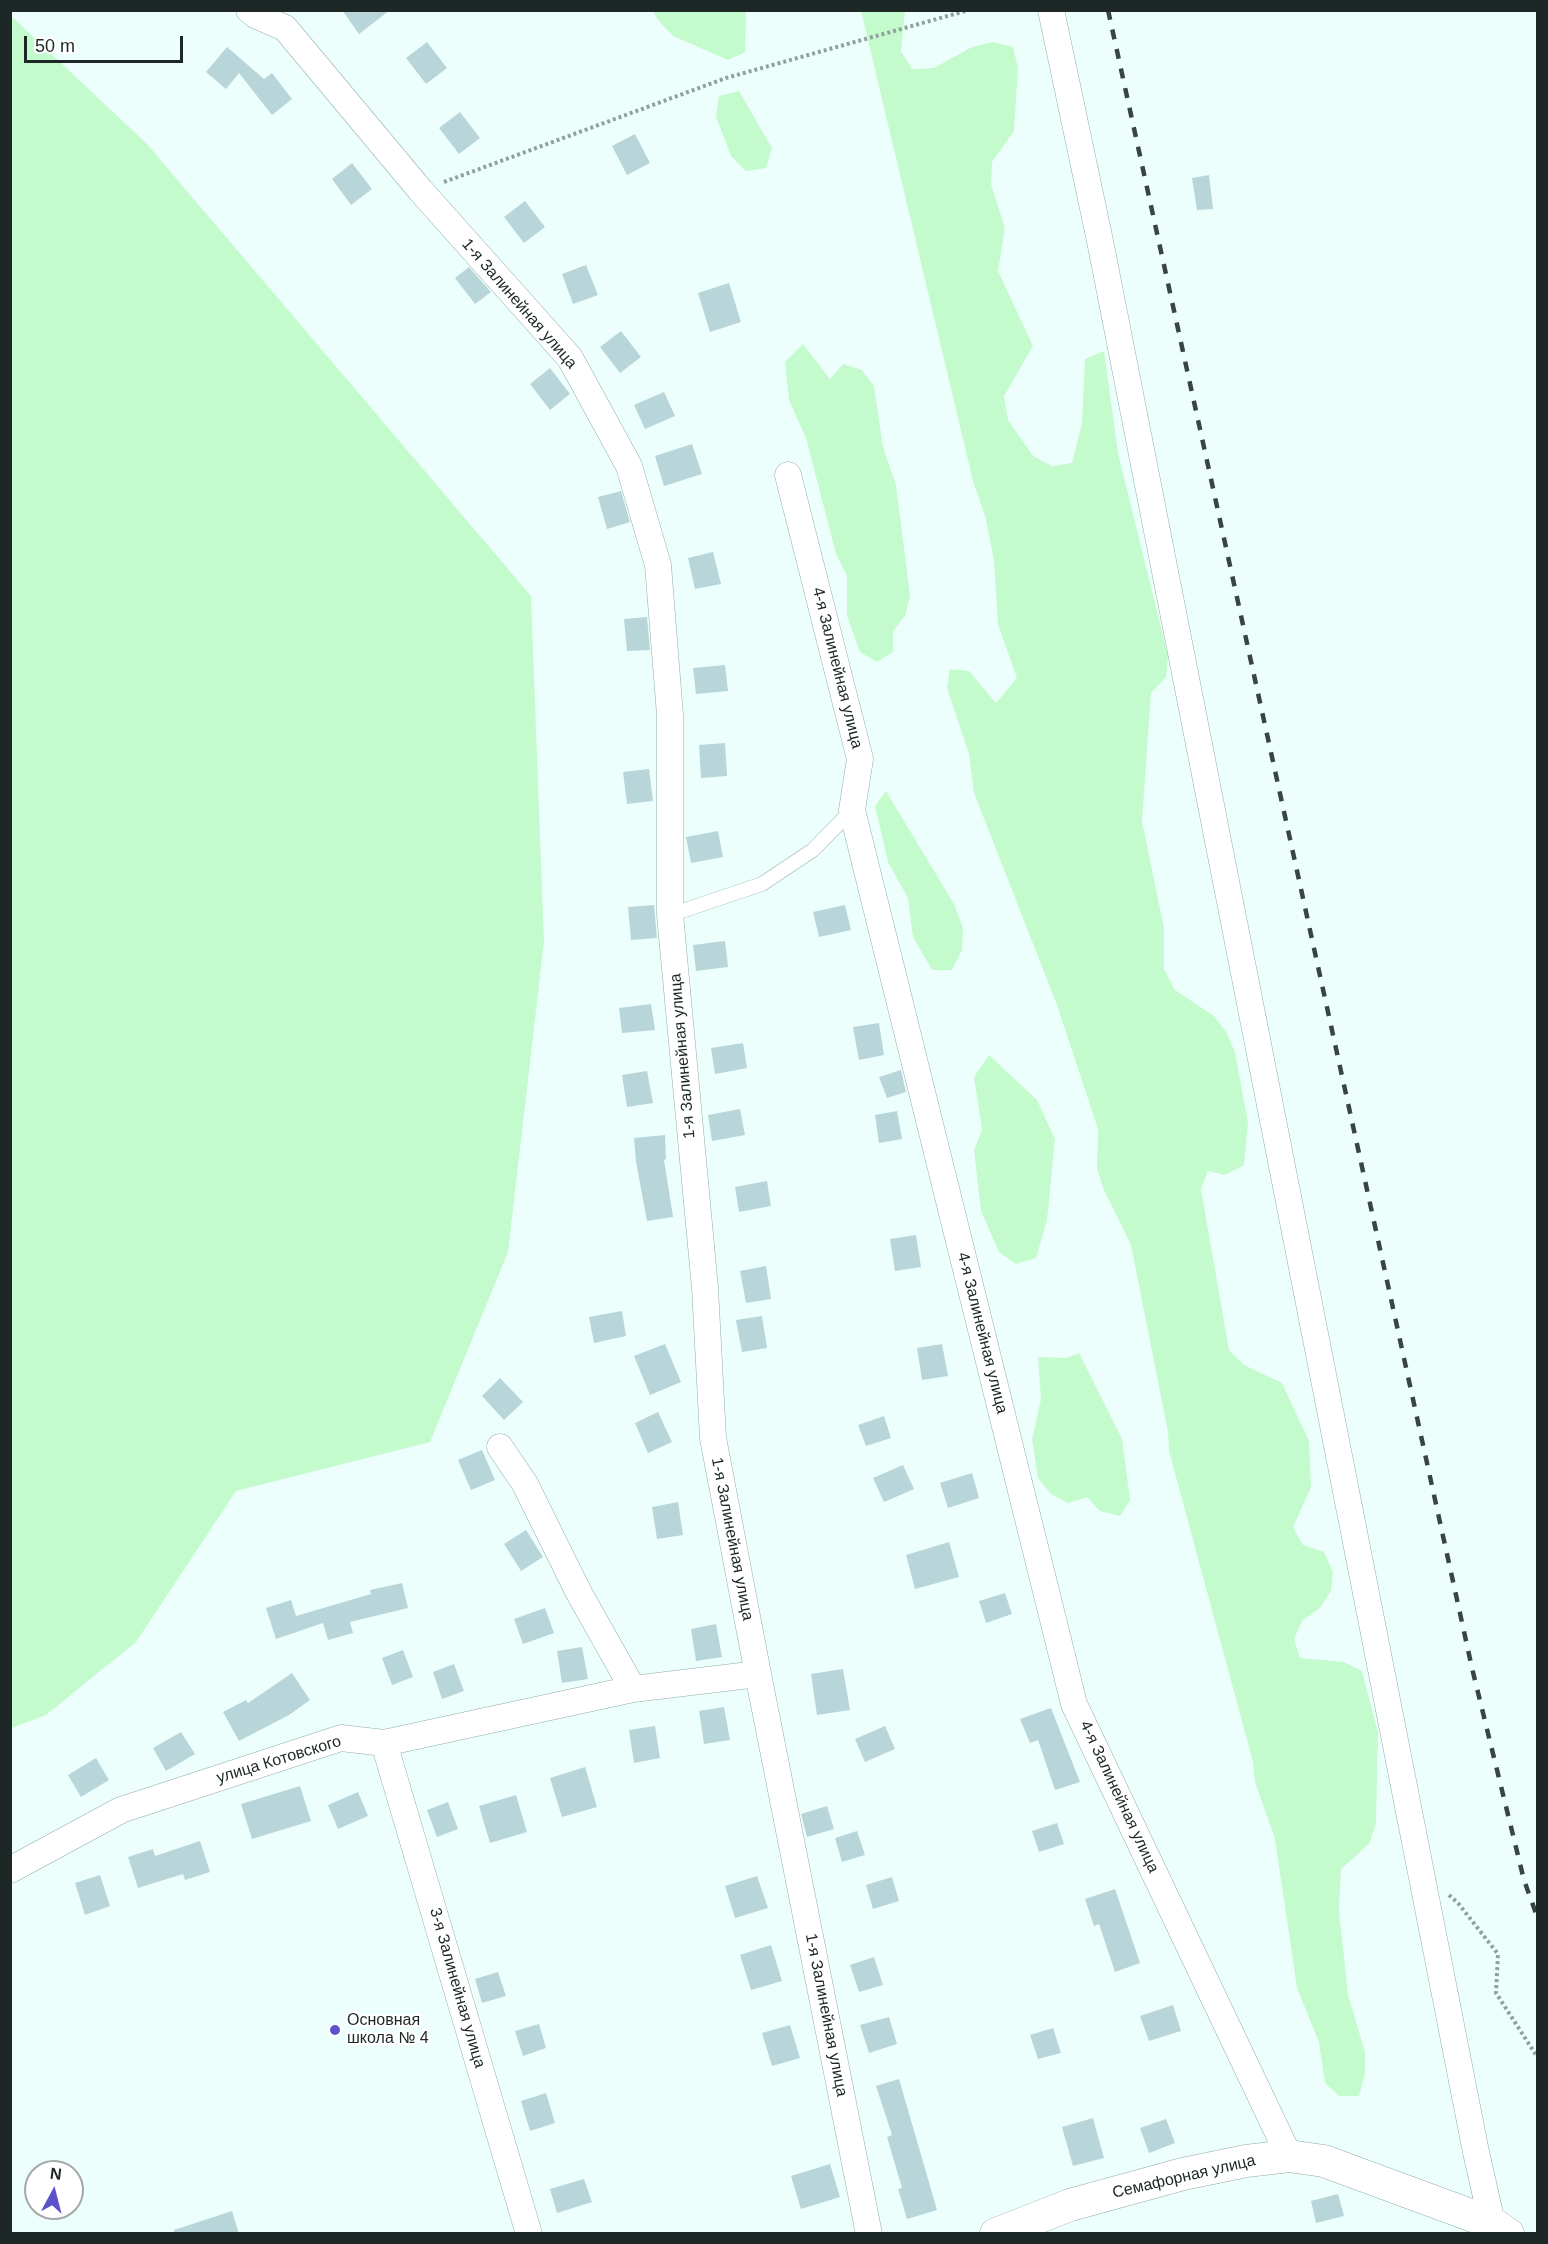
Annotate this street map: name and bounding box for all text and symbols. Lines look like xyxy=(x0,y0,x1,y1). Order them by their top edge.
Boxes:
scale bar xyxy=(27,24,186,62)
text: 50 m xyxy=(35,36,75,56)
street label: 1-я Залинейная улица xyxy=(457,235,581,373)
street label: 4-я Залинейная улица xyxy=(808,585,866,751)
street label: 1-я Залинейная улица xyxy=(666,973,700,1139)
street label: 4-я Залинейная улица xyxy=(953,1250,1011,1416)
street label: 1-я Залинейная улица xyxy=(707,1456,757,1622)
street label: 4-я Залинейная улица xyxy=(1075,1718,1163,1876)
street label: улица Котовского xyxy=(214,1732,344,1788)
street label: 3-я Залинейная улица xyxy=(425,1906,489,2070)
street label: 1-я Залинейная улица xyxy=(801,1932,851,2098)
place label: Основная школа № 4 xyxy=(347,2011,429,2049)
marker: Основная школа № 4 xyxy=(328,2023,342,2037)
street label: Семафорная улица xyxy=(1111,2151,1257,2203)
north arrow xyxy=(24,2160,84,2220)
text: N xyxy=(49,2164,63,2183)

